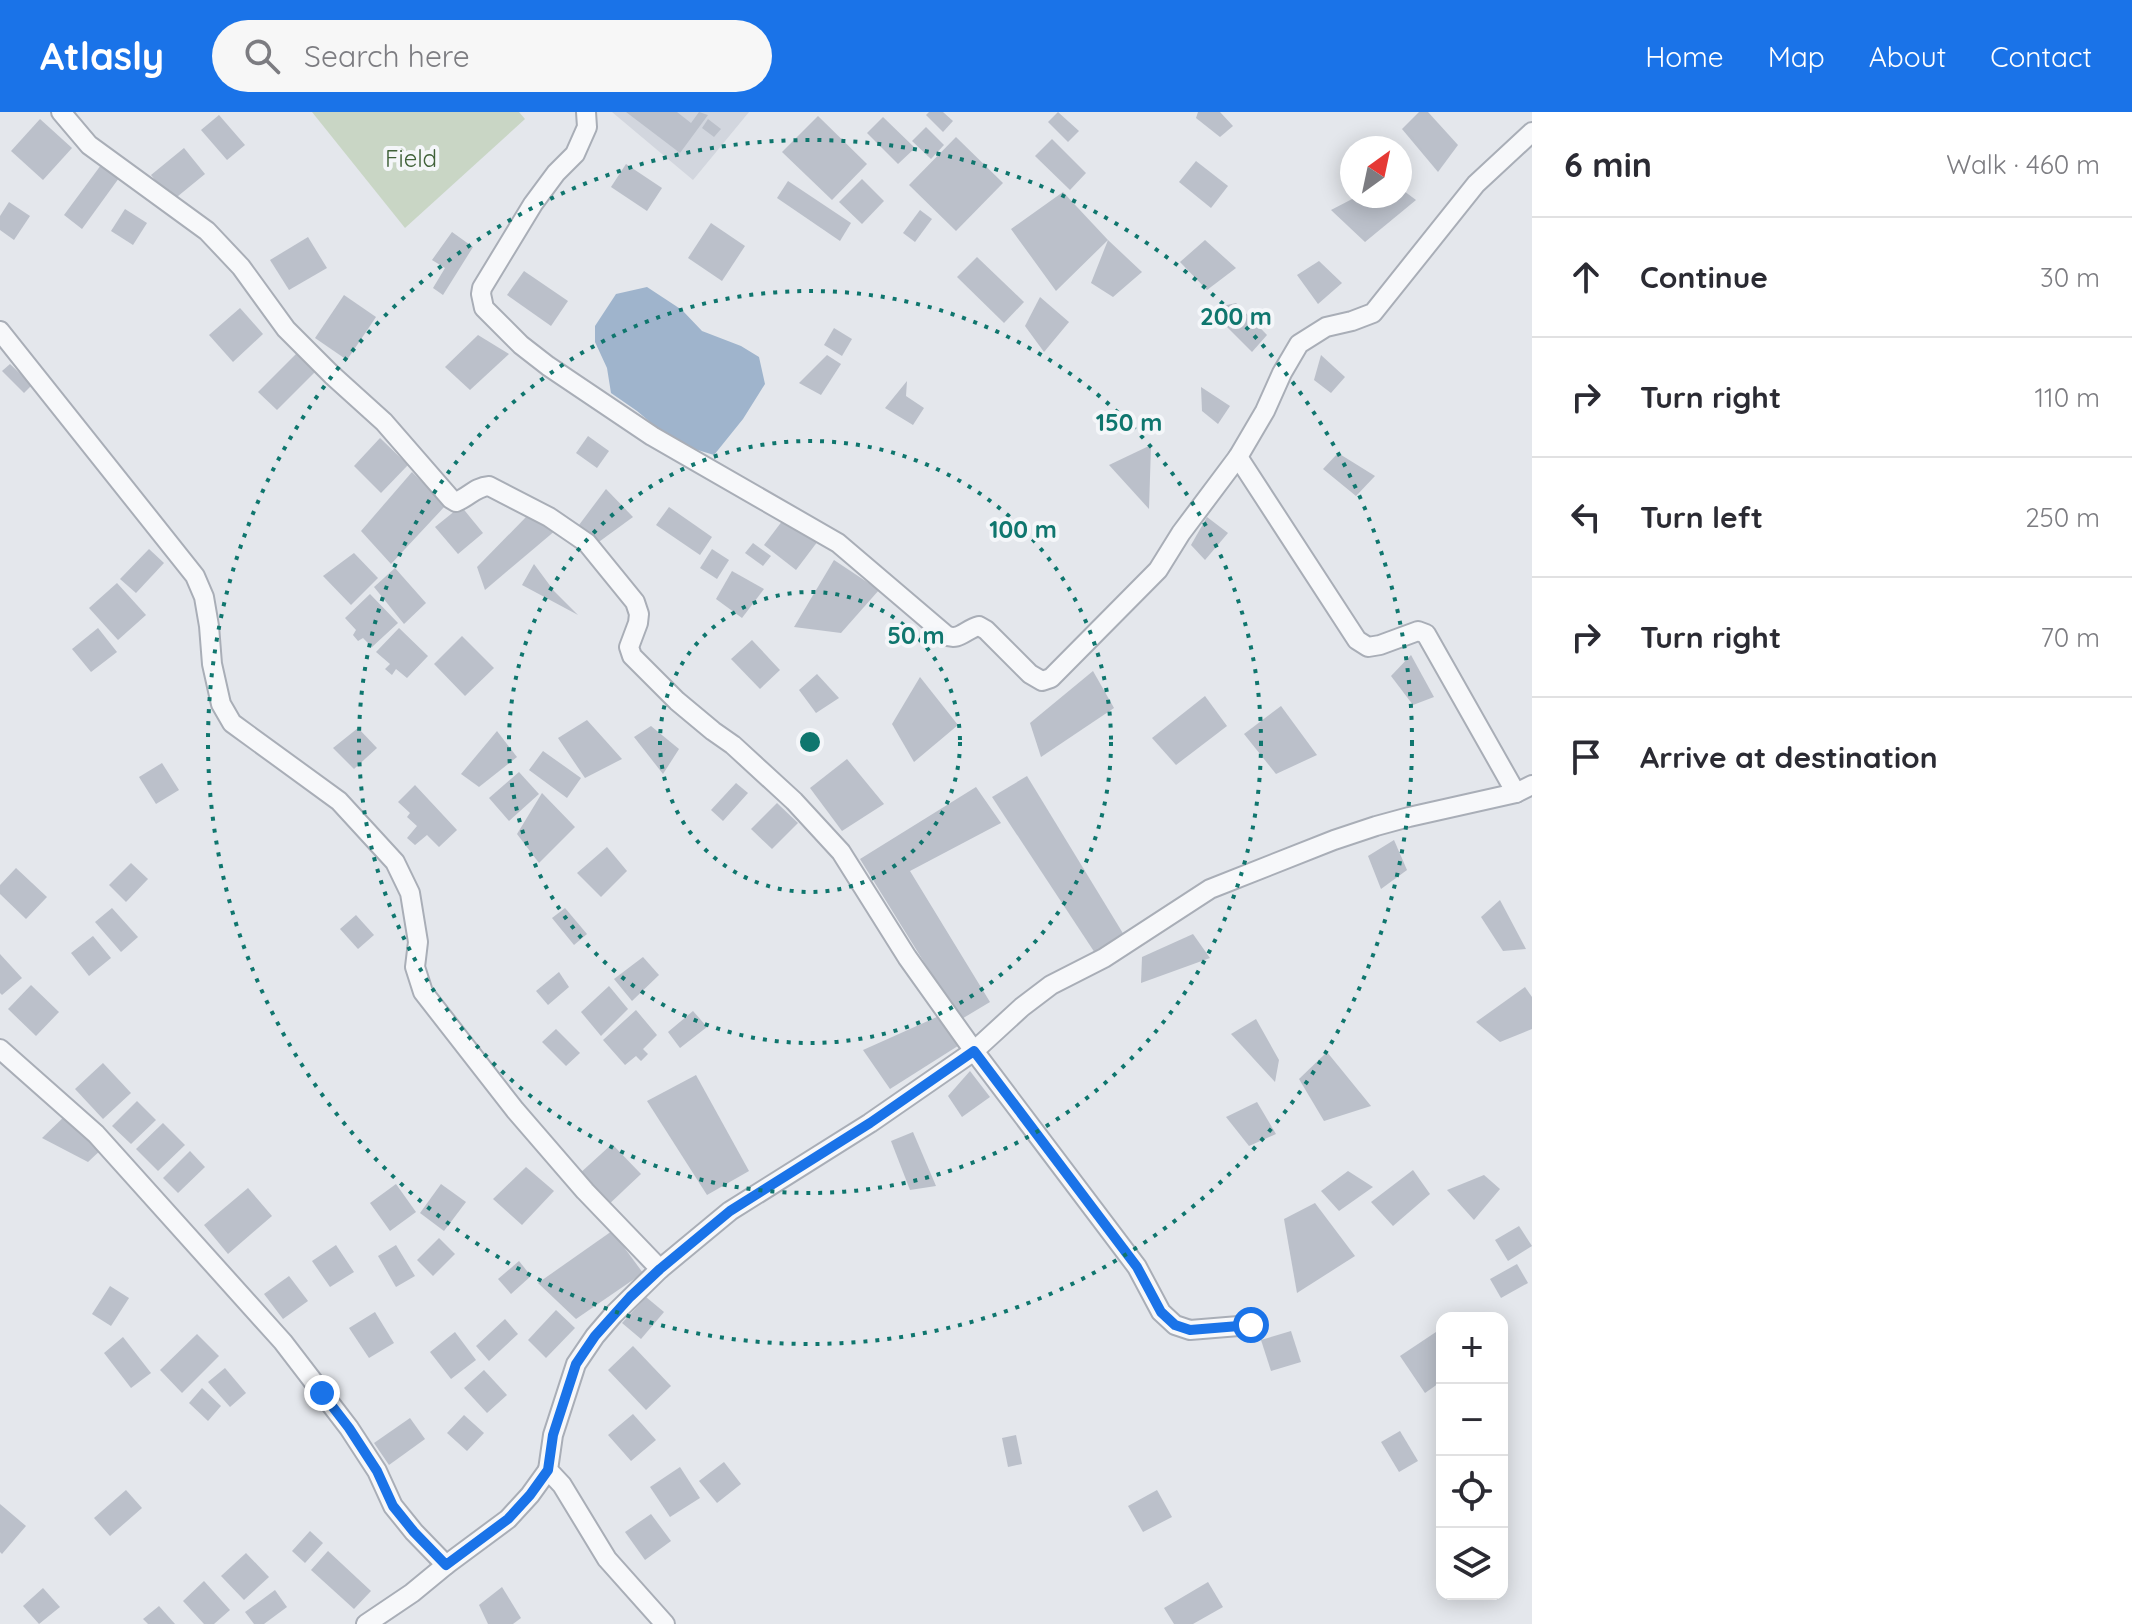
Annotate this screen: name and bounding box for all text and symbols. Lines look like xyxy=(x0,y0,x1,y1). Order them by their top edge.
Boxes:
search box xyxy=(212,20,772,92)
text: Atlasly xyxy=(40,32,164,80)
icon: search xyxy=(240,34,284,78)
text: Search here xyxy=(304,37,470,75)
text: Home xyxy=(1645,39,1724,74)
text: Map xyxy=(1768,39,1825,74)
text: About xyxy=(1869,39,1946,74)
text: Contact xyxy=(1990,39,2092,74)
north arrow xyxy=(1340,136,1412,208)
park label: Field xyxy=(385,143,437,173)
text: 6 min xyxy=(1564,143,1652,186)
text: Walk · 460 m xyxy=(1946,148,2100,181)
icon: ahead xyxy=(1564,255,1608,299)
text: Continue xyxy=(1640,258,1768,296)
text: 30 m xyxy=(2040,261,2100,294)
text: 200 m xyxy=(1200,301,1272,331)
icon: right xyxy=(1564,375,1608,419)
text: Turn right xyxy=(1640,378,1781,416)
text: 110 m xyxy=(2034,381,2100,414)
text: 150 m xyxy=(1096,407,1162,437)
icon: left xyxy=(1564,495,1608,539)
text: Turn left xyxy=(1640,498,1763,536)
text: 250 m xyxy=(2025,501,2100,534)
text: 100 m xyxy=(989,514,1057,544)
icon: right xyxy=(1564,615,1608,659)
text: Turn right xyxy=(1640,618,1781,656)
text: 50 m xyxy=(887,620,945,650)
text: 70 m xyxy=(2040,621,2100,654)
centre of rings xyxy=(796,728,824,756)
icon: arrive xyxy=(1564,735,1608,779)
text: Arrive at destination xyxy=(1640,738,1938,776)
route start xyxy=(1233,1307,1269,1343)
map controls xyxy=(1436,1312,1508,1600)
button: + xyxy=(1436,1312,1508,1384)
route end xyxy=(304,1375,340,1411)
button: − xyxy=(1436,1384,1508,1456)
button: locate xyxy=(1436,1456,1508,1528)
button: layers xyxy=(1436,1528,1508,1600)

